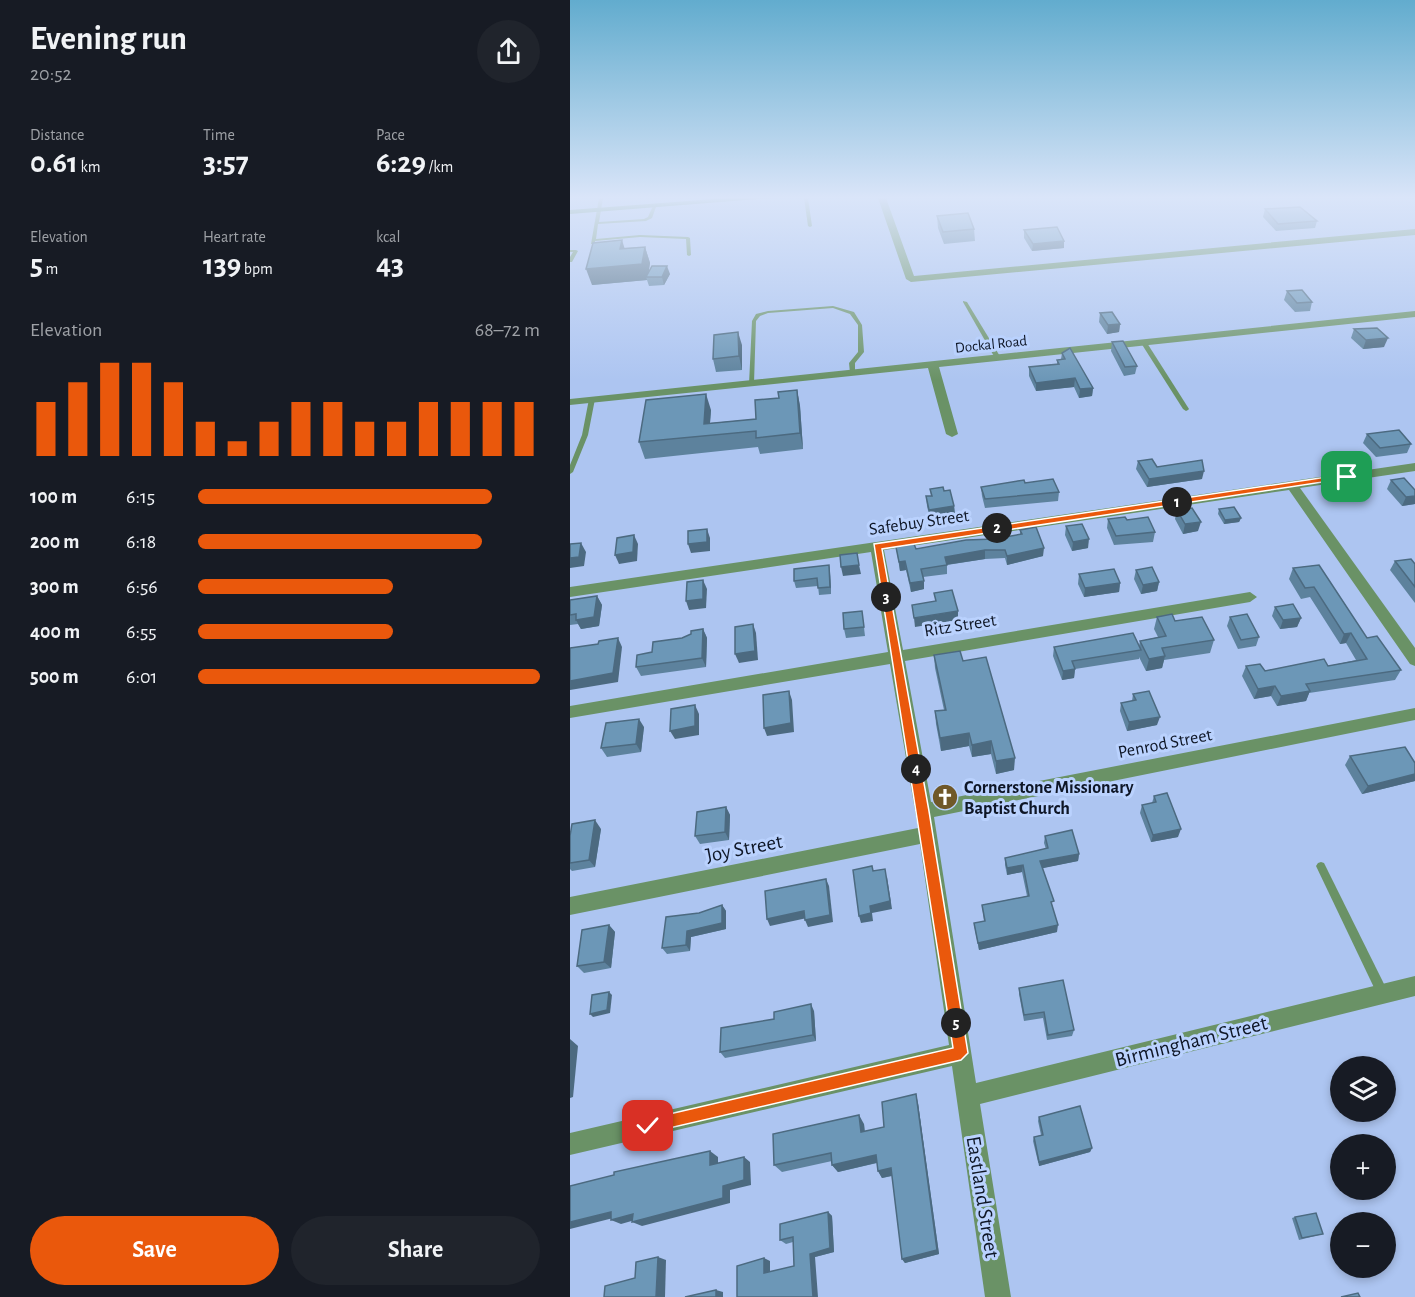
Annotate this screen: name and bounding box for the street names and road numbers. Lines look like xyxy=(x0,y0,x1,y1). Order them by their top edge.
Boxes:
street label: Dockal Road xyxy=(954,333,1028,356)
street label: Safebuy Street xyxy=(868,507,971,539)
street label: Ritz Street xyxy=(923,611,998,641)
street label: Penrod Street xyxy=(1117,726,1214,762)
street label: Joy Street xyxy=(704,831,785,866)
street label: Birmingham Street xyxy=(1113,1012,1270,1071)
street label: Eastland Street xyxy=(963,1135,1003,1260)

